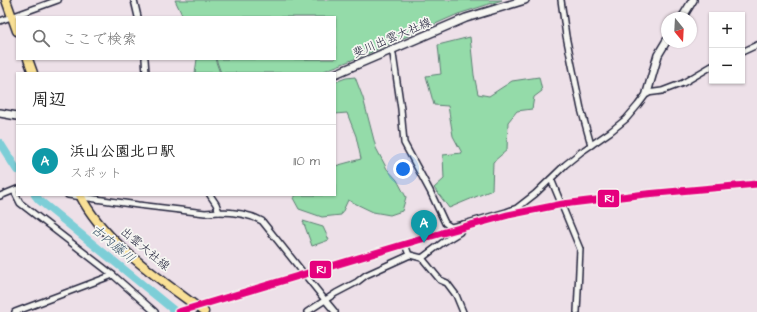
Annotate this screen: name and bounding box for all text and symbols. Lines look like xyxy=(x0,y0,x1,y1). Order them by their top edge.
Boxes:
north arrow xyxy=(661,12,697,48)
map controls xyxy=(709,12,745,84)
button: + xyxy=(709,12,745,48)
street label: 斐川出雲大社線 xyxy=(350,14,434,62)
search box xyxy=(16,16,336,60)
icon: search xyxy=(30,27,52,49)
text: ここで検索 xyxy=(62,29,137,50)
button: − xyxy=(709,48,745,84)
text: 周辺 xyxy=(32,88,66,112)
text: 浜山公園北口駅 xyxy=(70,141,175,162)
text: A xyxy=(41,152,49,170)
text: 110 m xyxy=(293,152,320,170)
your location xyxy=(393,159,413,179)
text: スポット xyxy=(70,164,122,182)
line badge: R1 xyxy=(597,189,620,208)
text: R1 xyxy=(604,191,614,206)
pin: A xyxy=(411,210,437,243)
water label: 古内藤川 xyxy=(87,220,139,268)
street label: 出雲大社線 xyxy=(117,223,173,275)
line badge: R1 xyxy=(309,260,332,279)
text: R1 xyxy=(316,262,326,277)

